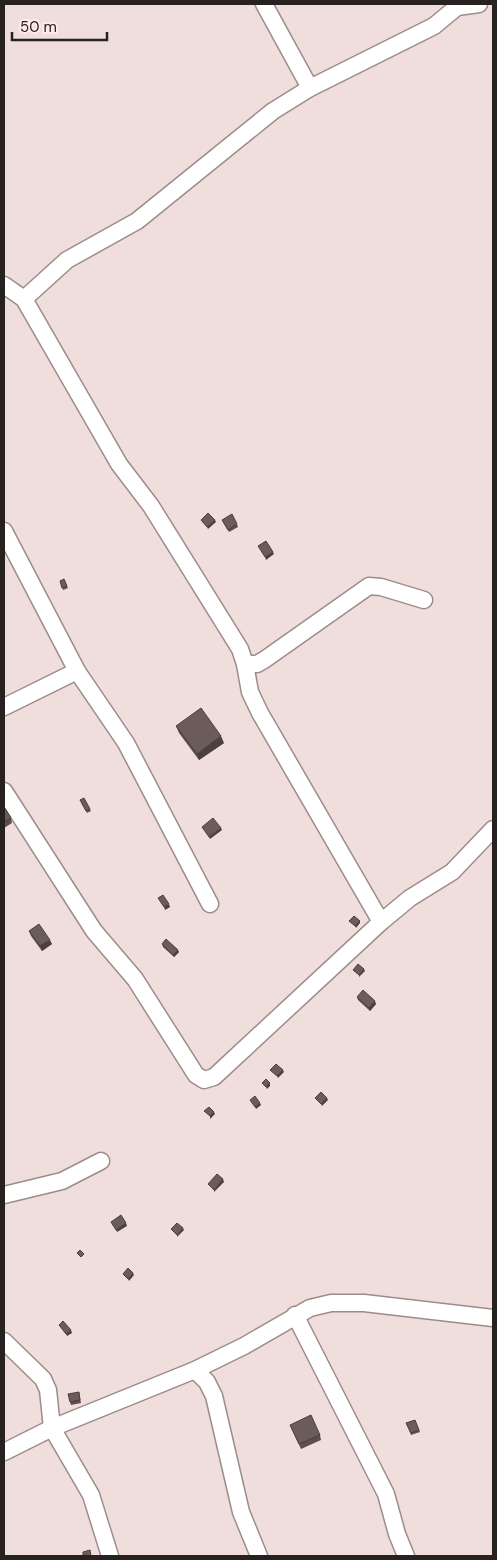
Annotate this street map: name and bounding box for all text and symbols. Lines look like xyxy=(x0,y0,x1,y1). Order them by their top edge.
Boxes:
scale bar xyxy=(12,10,108,42)
text: 50 m xyxy=(20,17,57,37)

